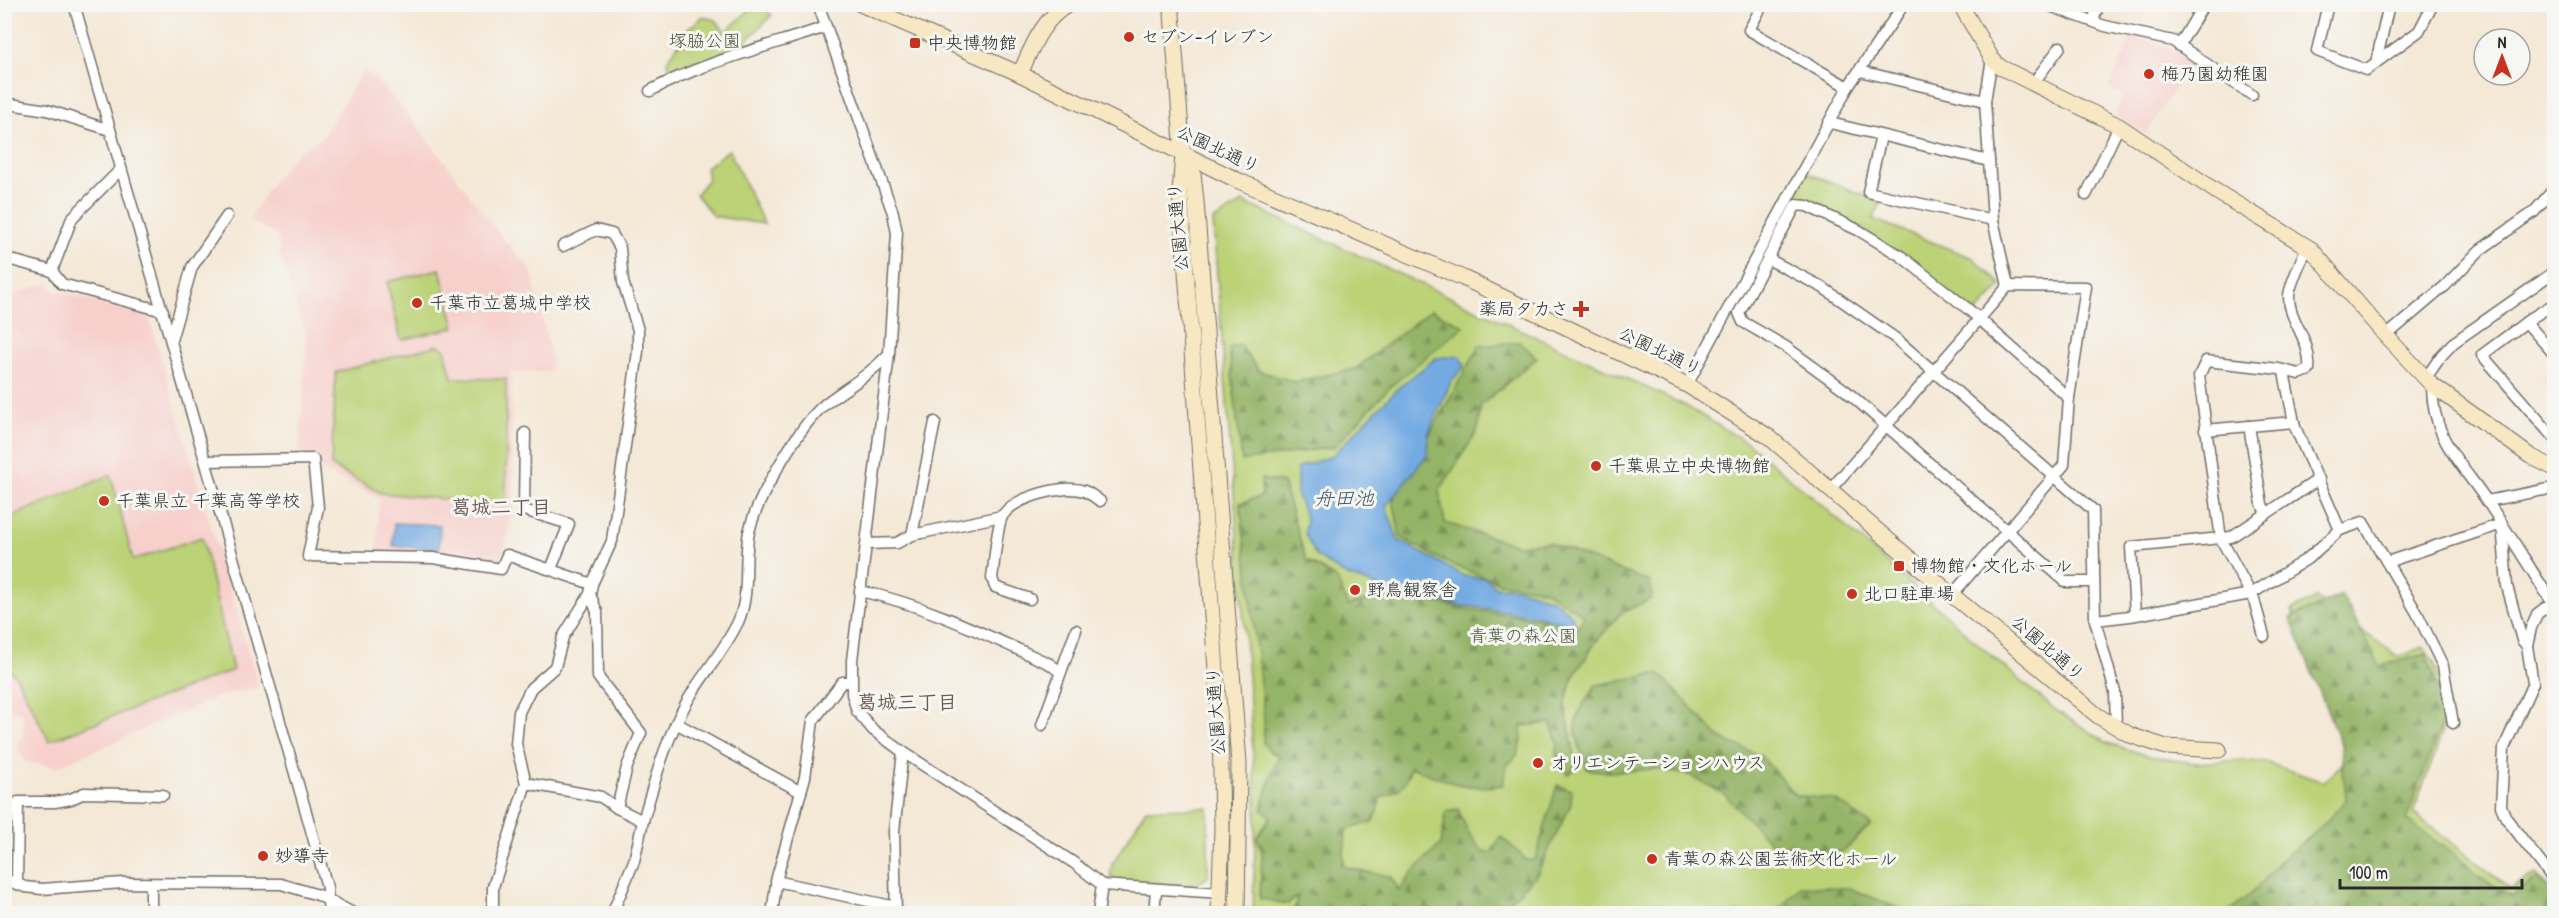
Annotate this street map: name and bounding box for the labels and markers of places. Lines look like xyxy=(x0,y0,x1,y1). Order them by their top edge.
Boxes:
place label: セブン-イレブン xyxy=(1141,24,1274,49)
place label: 中央博物館 xyxy=(927,30,1017,55)
marker: セブン-イレブン xyxy=(1122,30,1136,44)
marker: 中央博物館 xyxy=(908,36,922,50)
place label: 梅乃園幼稚園 xyxy=(2161,61,2269,86)
marker: 梅乃園幼稚園 xyxy=(2142,67,2156,81)
place label: 千葉市立葛城中学校 xyxy=(429,290,591,315)
marker: 千葉市立葛城中学校 xyxy=(410,296,424,310)
place label: 薬局タカさ xyxy=(1479,296,1569,321)
marker: 薬局タカさ xyxy=(1574,302,1588,316)
place label: 千葉県立中央博物館 xyxy=(1608,453,1770,478)
marker: 千葉県立中央博物館 xyxy=(1589,459,1603,473)
place label: 千葉県立 千葉高等学校 xyxy=(116,488,300,513)
marker: 千葉県立 千葉高等学校 xyxy=(97,494,111,508)
place label: 博物館・文化ホール xyxy=(1911,553,2072,578)
marker: 博物館・文化ホール xyxy=(1892,559,1906,573)
place label: 野鳥観察舎 xyxy=(1367,577,1457,602)
place label: 北口駐車場 xyxy=(1864,581,1954,606)
marker: 野鳥観察舎 xyxy=(1348,583,1362,597)
marker: 北口駐車場 xyxy=(1845,587,1859,601)
place label: オリエンテーションハウス xyxy=(1550,750,1765,775)
marker: オリエンテーションハウス xyxy=(1531,756,1545,770)
place label: 妙導寺 xyxy=(275,843,329,868)
place label: 青葉の森公園芸術文化ホール xyxy=(1664,846,1897,871)
marker: 妙導寺 xyxy=(256,849,270,863)
marker: 青葉の森公園芸術文化ホール xyxy=(1645,852,1659,866)

